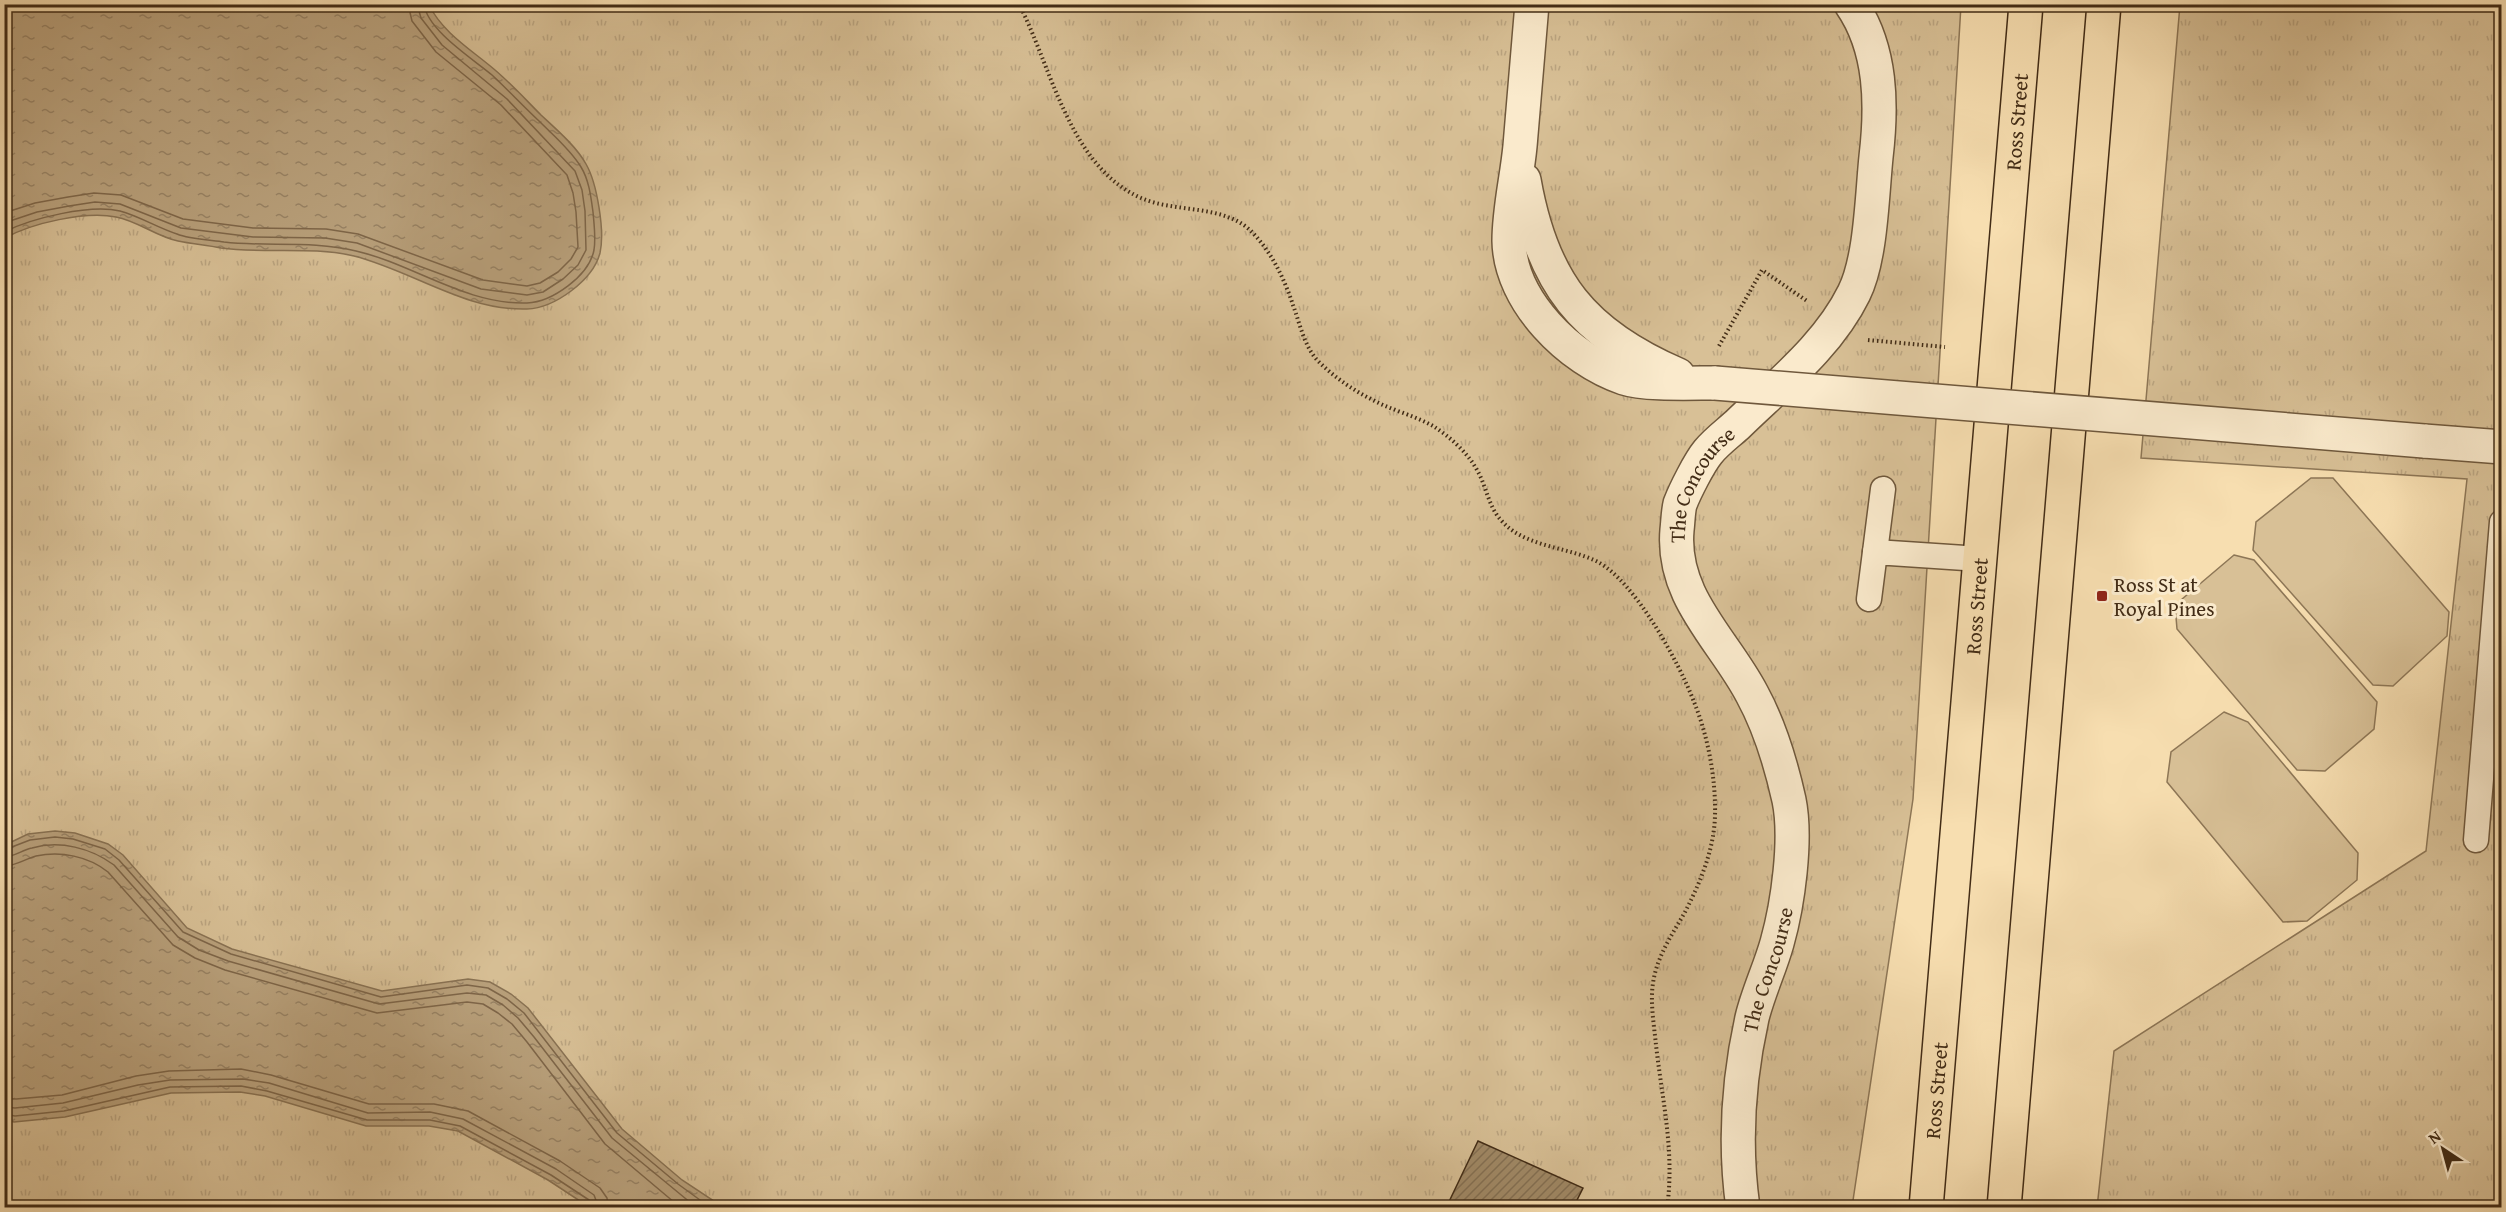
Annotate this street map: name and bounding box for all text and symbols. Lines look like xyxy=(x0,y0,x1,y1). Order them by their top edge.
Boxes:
street label: Ross Street xyxy=(1997,71,2036,172)
street label: The Concourse xyxy=(1661,418,1741,543)
street label: Ross Street xyxy=(1957,556,1996,656)
place label: Ross St at Royal Pines xyxy=(2114,569,2215,624)
marker: Ross St at Royal Pines xyxy=(2095,589,2109,603)
street label: The Concourse xyxy=(1734,904,1800,1035)
street label: Ross Street xyxy=(1916,1040,1955,1140)
north arrow xyxy=(2413,1119,2473,1179)
text: N xyxy=(2423,1124,2446,1150)

